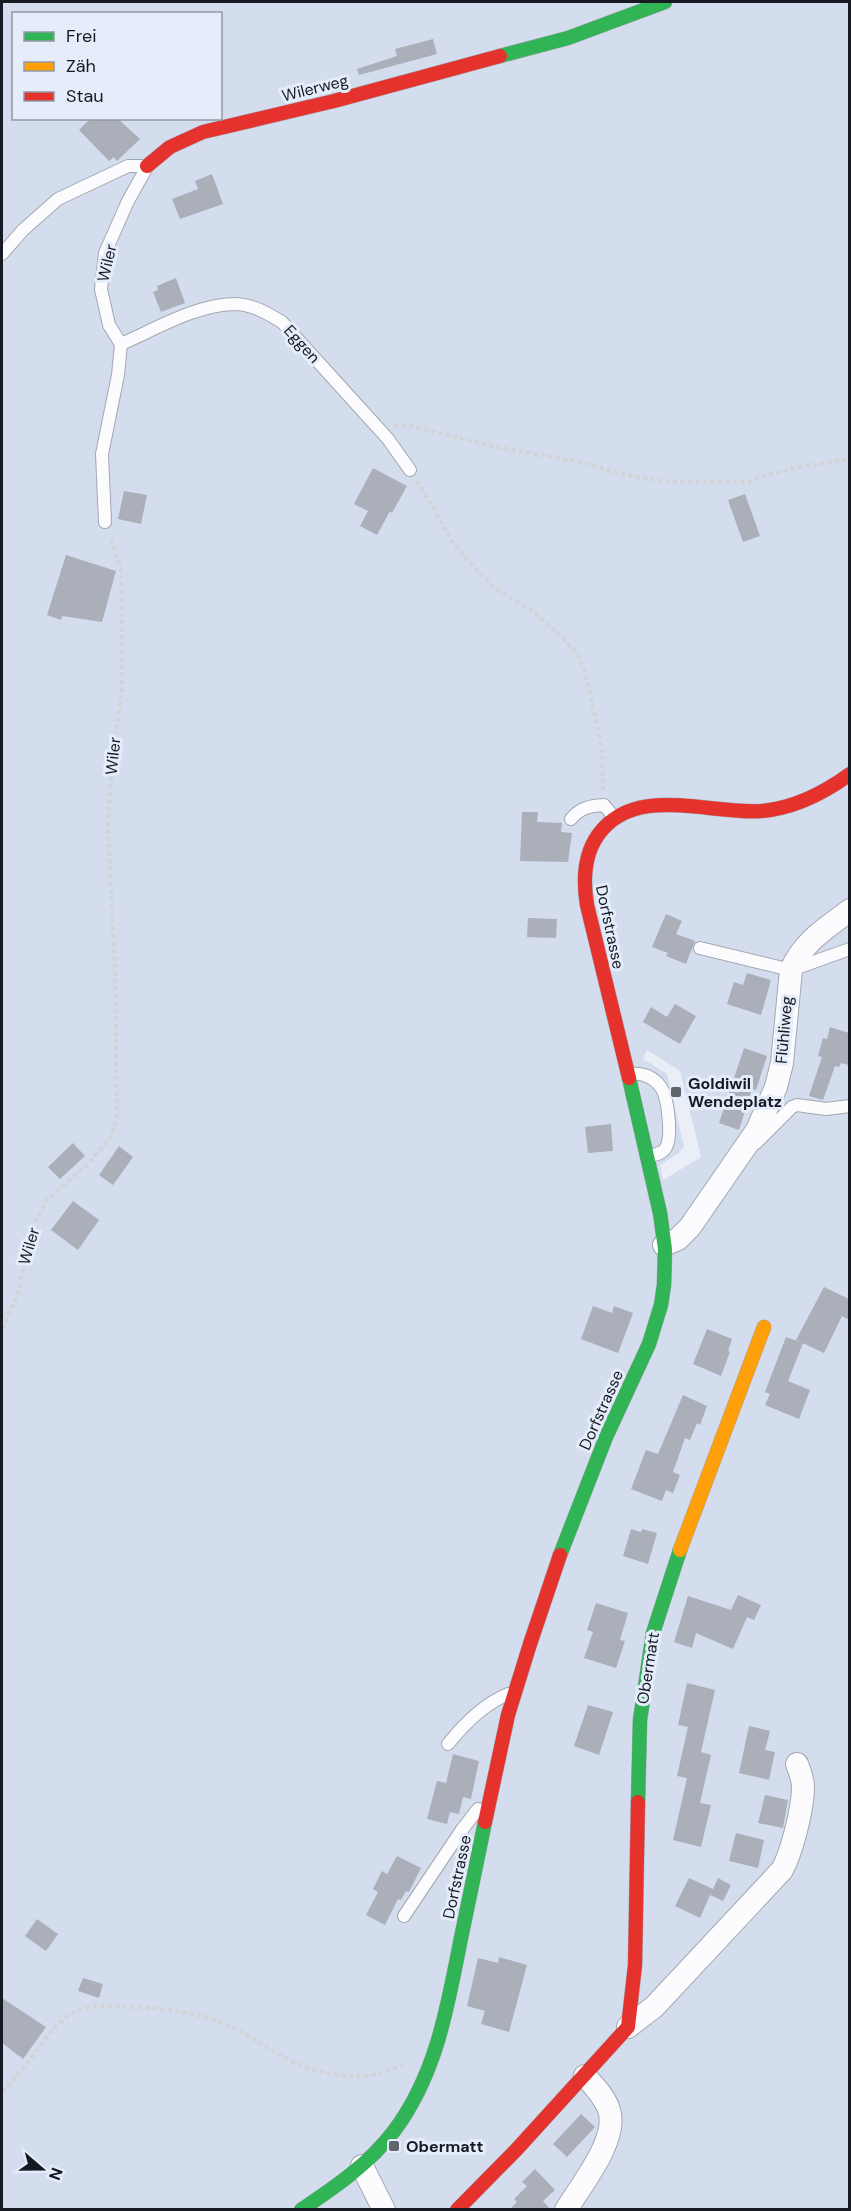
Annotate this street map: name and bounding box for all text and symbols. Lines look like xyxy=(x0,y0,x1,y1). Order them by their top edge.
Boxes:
legend xyxy=(12,12,222,120)
text: Frei xyxy=(66,24,97,48)
text: Zäh xyxy=(66,54,96,78)
street label: Wilerweg xyxy=(280,70,350,106)
text: Stau xyxy=(66,84,104,108)
street label: Wiler xyxy=(93,242,122,284)
street label: Eggen xyxy=(279,320,325,368)
street label: Wiler xyxy=(101,736,125,776)
street label: Dorfstrasse xyxy=(591,883,629,971)
street label: Flühliweg xyxy=(771,995,797,1065)
place label: Goldiwil Wendeplatz xyxy=(688,1073,782,1112)
marker: Goldiwil Wendeplatz xyxy=(669,1085,683,1099)
street label: Wiler xyxy=(14,1225,44,1267)
street label: Dorfstrasse xyxy=(574,1367,628,1453)
street label: Obermatt xyxy=(632,1630,664,1706)
street label: Dorfstrasse xyxy=(438,1833,476,1921)
place label: Obermatt xyxy=(406,2136,483,2157)
north arrow xyxy=(12,2139,72,2199)
marker: Obermatt xyxy=(387,2139,401,2153)
text: N xyxy=(44,2165,67,2183)

